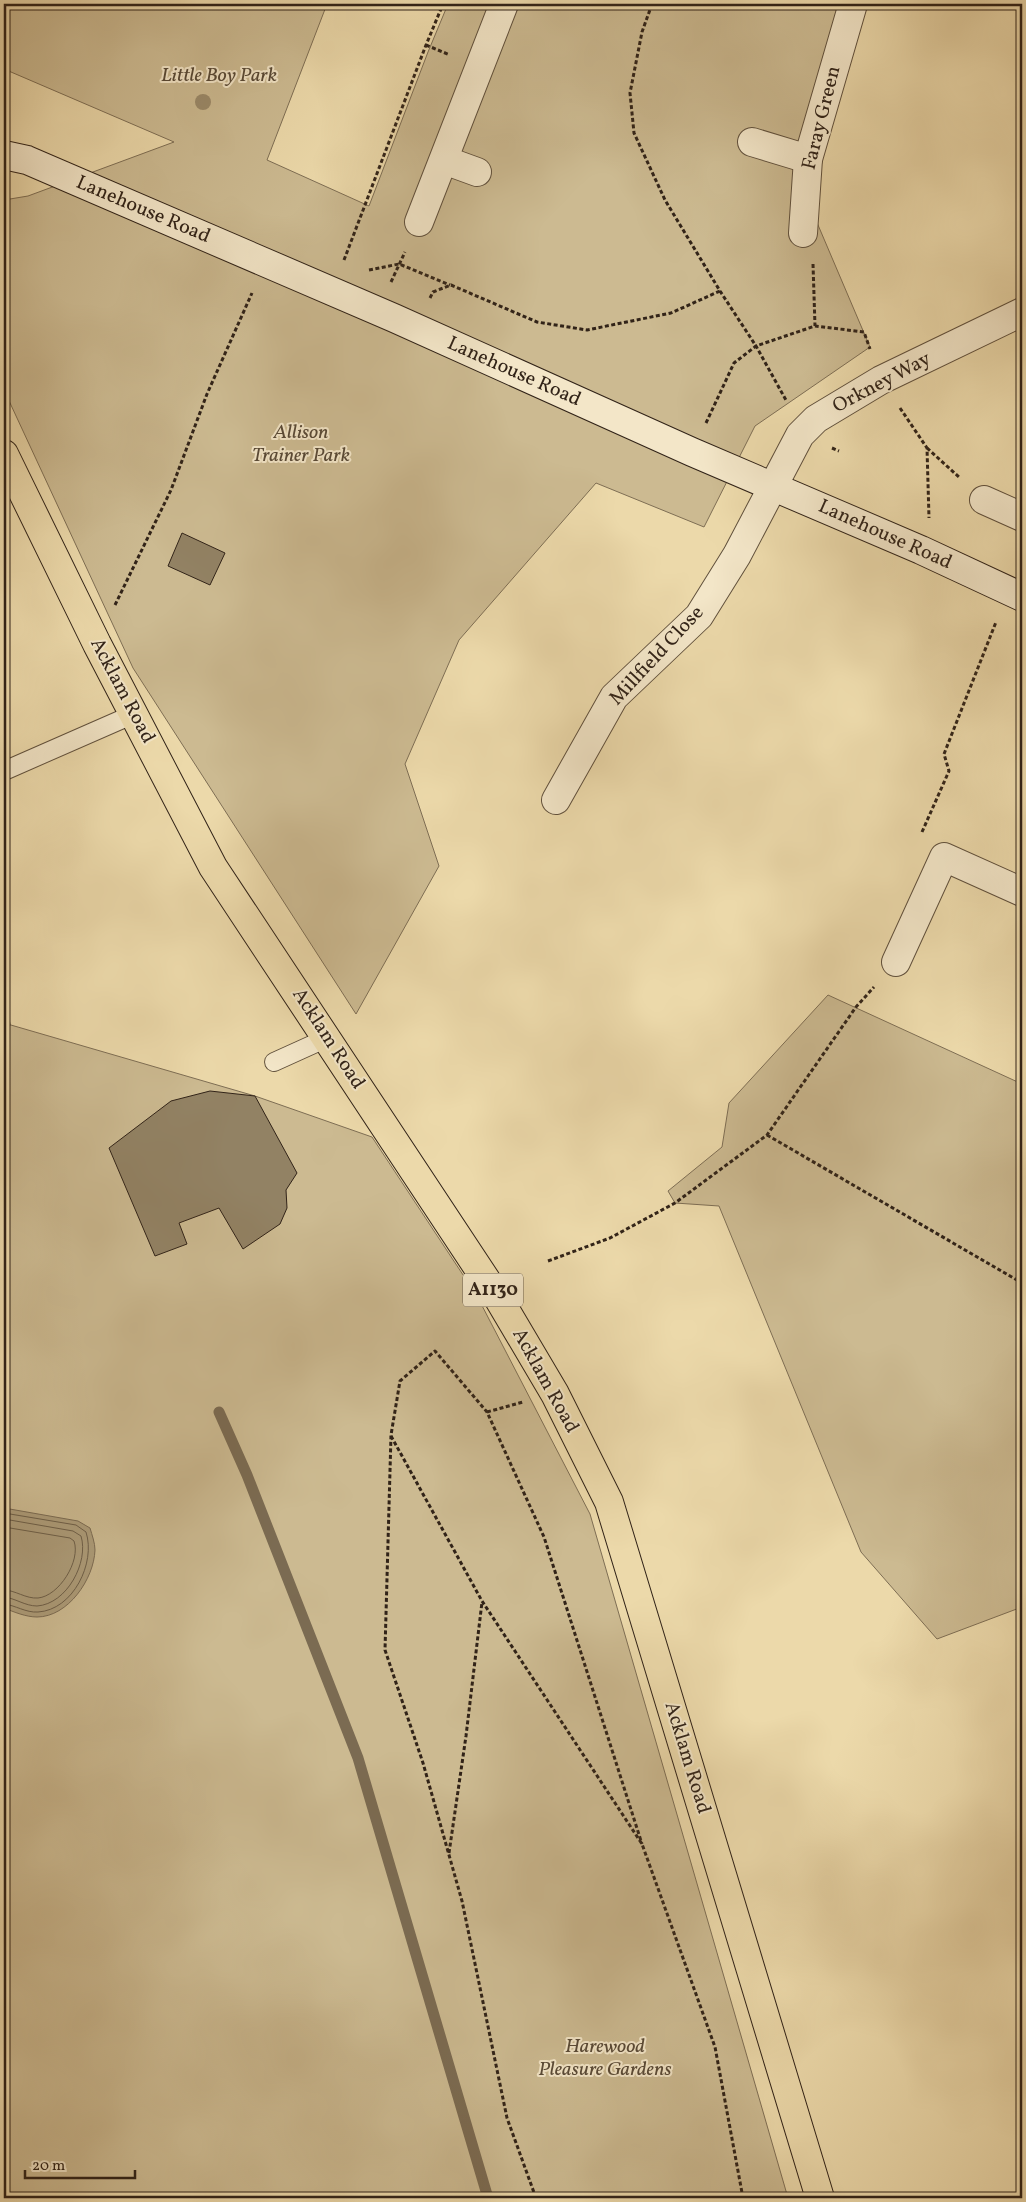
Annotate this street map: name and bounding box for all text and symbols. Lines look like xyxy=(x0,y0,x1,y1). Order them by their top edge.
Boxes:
park label: Little Boy Park xyxy=(161,62,277,90)
street label: Faray Green xyxy=(796,63,848,173)
street label: Lanehouse Road xyxy=(71,169,215,251)
street label: Lanehouse Road xyxy=(443,330,585,414)
street label: Orkney Way xyxy=(828,345,936,421)
park label: Allison Trainer Park xyxy=(252,419,350,470)
street label: Lanehouse Road xyxy=(814,493,956,577)
street label: Millfield Close xyxy=(603,600,711,712)
street label: Acklam Road xyxy=(82,633,162,749)
street label: Acklam Road xyxy=(285,983,371,1095)
road number: A1130 xyxy=(463,1274,523,1306)
street label: Acklam Road xyxy=(505,1324,585,1438)
street label: Acklam Road xyxy=(657,1699,717,1817)
park label: Harewood Pleasure Gardens xyxy=(538,2033,672,2084)
scale bar xyxy=(25,2147,135,2179)
text: 20 m xyxy=(32,2156,65,2177)

